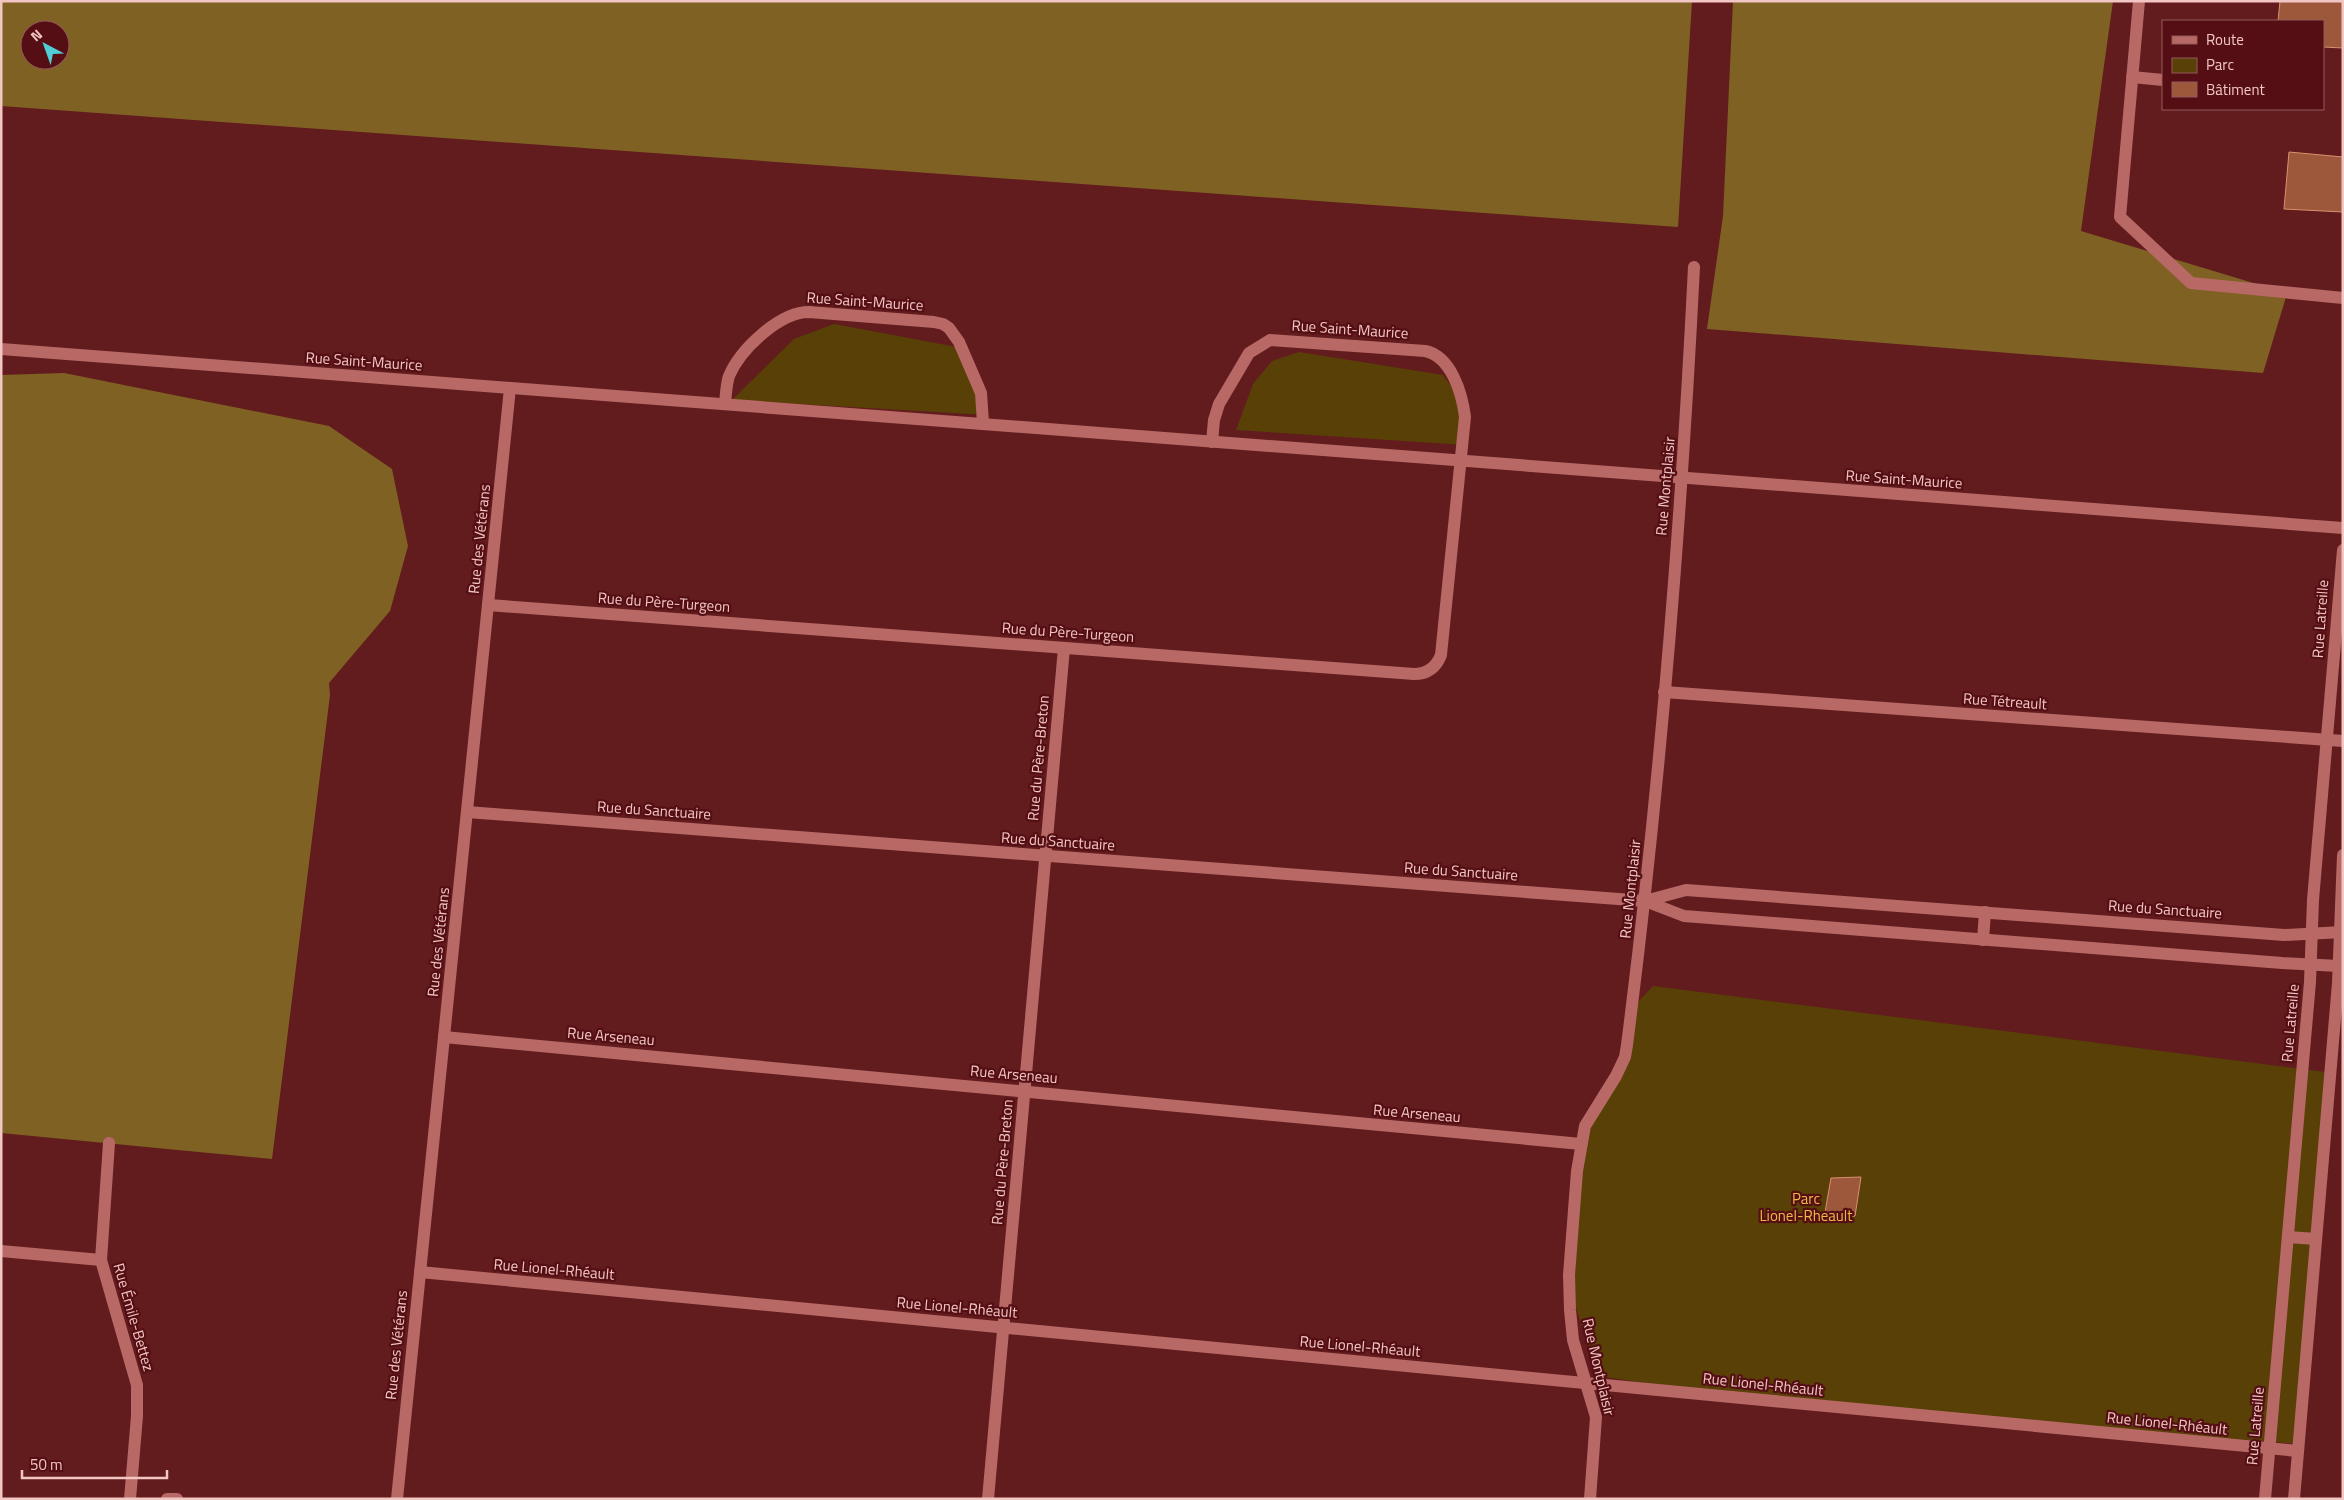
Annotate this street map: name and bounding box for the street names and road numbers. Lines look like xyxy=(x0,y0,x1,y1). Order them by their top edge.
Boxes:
street label: Rue Saint-Maurice xyxy=(806,285,924,317)
street label: Rue Saint-Maurice xyxy=(1291,313,1409,345)
street label: Rue Saint-Maurice xyxy=(305,345,423,377)
street label: Rue Montplaisir xyxy=(1649,435,1681,537)
street label: Rue Saint-Maurice xyxy=(1845,463,1963,495)
street label: Rue des Vétérans xyxy=(462,483,496,595)
street label: Rue Latreille xyxy=(2306,579,2334,659)
street label: Rue du Père-Turgeon xyxy=(597,586,731,618)
street label: Rue du Père-Turgeon xyxy=(1001,616,1135,648)
street label: Rue Tétreault xyxy=(1962,687,2049,715)
street label: Rue du Père-Breton xyxy=(1021,694,1055,822)
street label: Rue du Sanctuaire xyxy=(596,795,712,825)
street label: Rue du Sanctuaire xyxy=(1000,826,1116,856)
street label: Rue Montplaisir xyxy=(1613,838,1647,940)
street label: Rue du Sanctuaire xyxy=(1403,856,1519,886)
street label: Rue des Vétérans xyxy=(421,886,455,998)
street label: Rue du Sanctuaire xyxy=(2107,894,2223,924)
street label: Rue Latreille xyxy=(2275,983,2305,1063)
street label: Rue Arseneau xyxy=(566,1021,656,1051)
street label: Rue Arseneau xyxy=(969,1059,1059,1089)
street label: Rue du Père-Breton xyxy=(985,1098,1019,1226)
street label: Rue Arseneau xyxy=(1372,1098,1462,1128)
street label: Rue Lionel-Rhéault xyxy=(493,1252,616,1286)
street label: Rue Émile-Bettez xyxy=(108,1260,160,1374)
street label: Rue des Vétérans xyxy=(379,1289,413,1401)
street label: Rue Lionel-Rhéault xyxy=(896,1290,1019,1324)
street label: Rue Montplaisir xyxy=(1577,1316,1621,1418)
street label: Rue Lionel-Rhéault xyxy=(1299,1329,1422,1363)
street label: Rue Lionel-Rhéault xyxy=(1702,1366,1825,1402)
street label: Rue Latreille xyxy=(2240,1386,2270,1466)
street label: Rue Lionel-Rhéault xyxy=(2106,1405,2229,1441)

